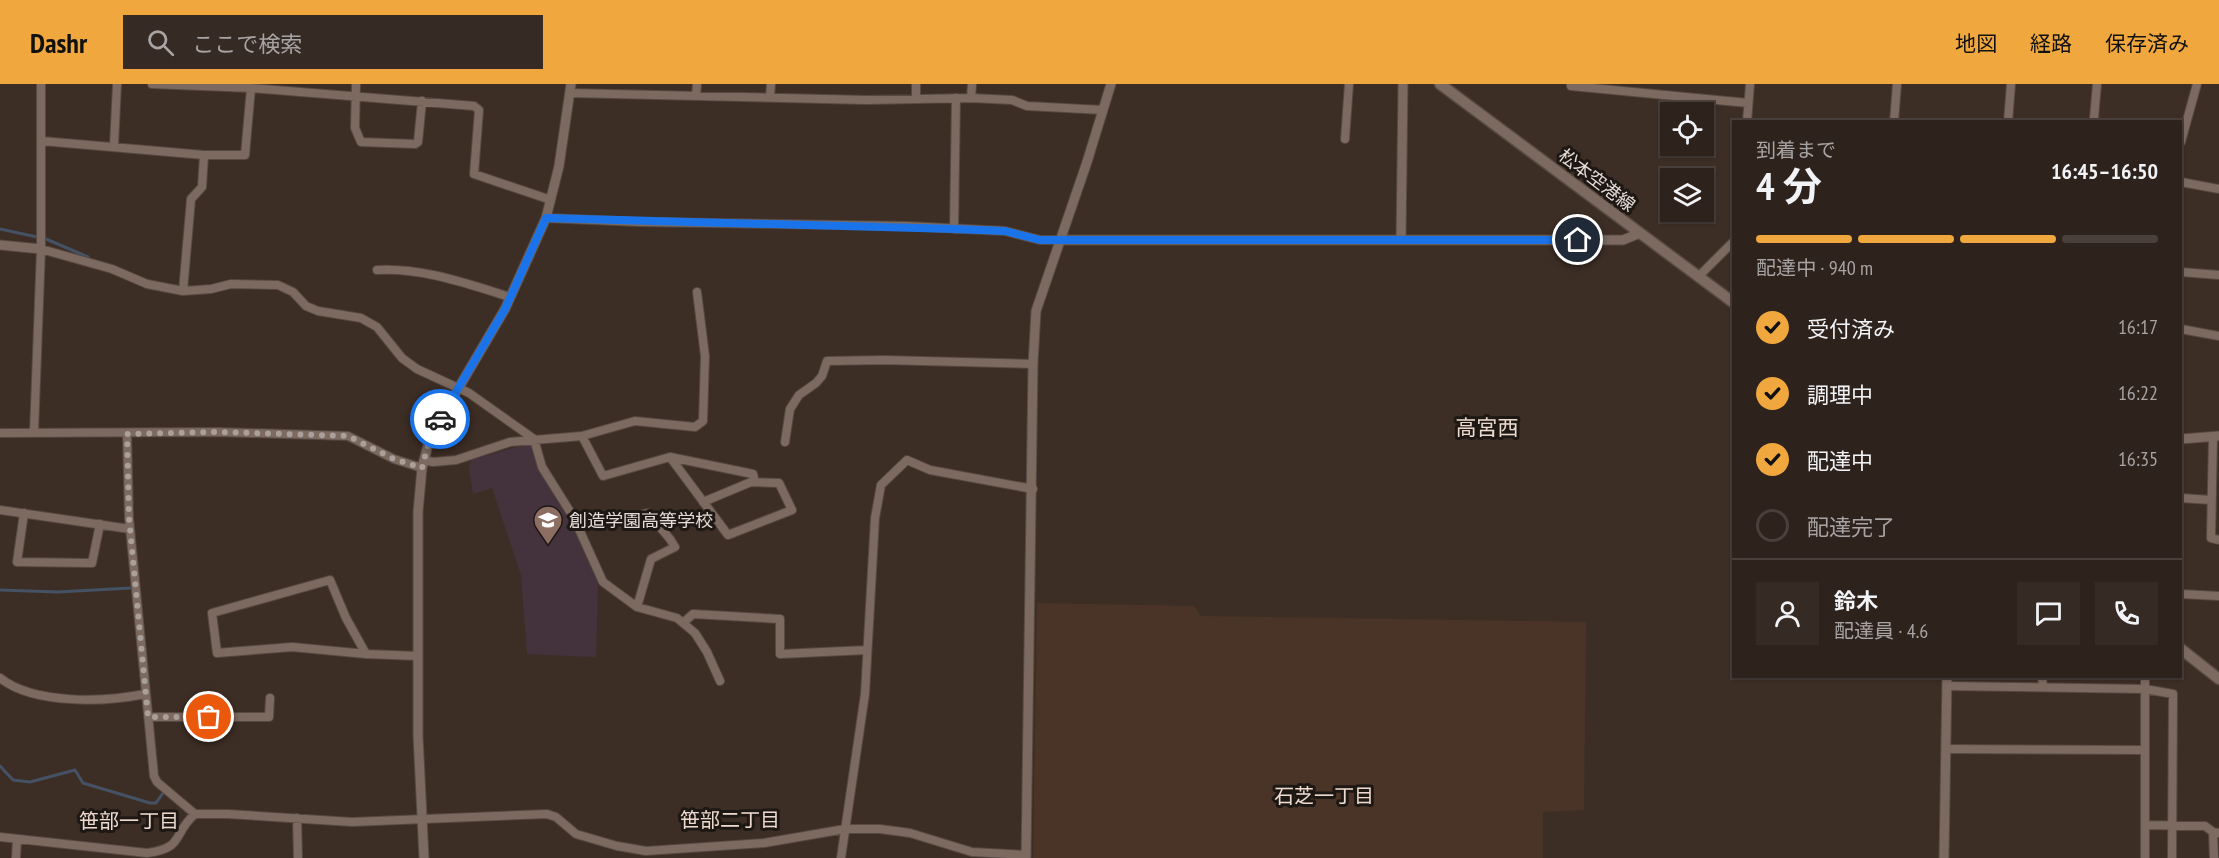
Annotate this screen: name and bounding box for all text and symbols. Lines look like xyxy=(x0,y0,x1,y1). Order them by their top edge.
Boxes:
search box xyxy=(123,15,543,69)
text: Dashr xyxy=(30,24,87,61)
icon: search xyxy=(144,26,177,59)
text: ここで検索 xyxy=(192,30,302,58)
text: 地図 xyxy=(1955,30,1997,57)
text: 経路 xyxy=(2030,30,2072,57)
text: 保存済み xyxy=(2105,30,2189,57)
map controls xyxy=(1660,102,1714,222)
button: locate xyxy=(1660,102,1714,156)
text: 到着まで xyxy=(1756,137,1836,163)
street label: 松本空港線 xyxy=(1554,144,1640,216)
text: 16:45–16:50 xyxy=(2051,157,2158,185)
text: 4 分 xyxy=(1756,160,1822,211)
button: layers xyxy=(1660,168,1714,222)
pin xyxy=(1552,214,1603,265)
icon: home xyxy=(1561,223,1594,256)
text: 配達中 · 940 m xyxy=(1756,255,1873,281)
icon: check xyxy=(1756,311,1789,344)
text: 16:17 xyxy=(2118,314,2158,340)
text: 受付済み xyxy=(1807,315,1895,343)
icon: check xyxy=(1756,377,1789,410)
text: 16:22 xyxy=(2118,380,2158,406)
text: 調理中 xyxy=(1807,381,1873,409)
courier xyxy=(410,389,470,449)
icon: car xyxy=(424,403,457,436)
district label: 高宮西 xyxy=(1456,414,1519,441)
icon: check xyxy=(1756,443,1789,476)
text: 16:35 xyxy=(2118,446,2158,472)
text: 配達中 xyxy=(1807,447,1873,475)
school or university icon: 創造学園高等学校 xyxy=(532,504,564,546)
place label: 創造学園高等学校 xyxy=(569,509,713,532)
text: 配達完了 xyxy=(1807,513,1895,541)
button: person xyxy=(1756,582,1819,645)
button: chat xyxy=(2017,582,2080,645)
button: phone xyxy=(2095,582,2158,645)
text: 鈴木 xyxy=(1834,587,1878,615)
text: 配達員 · 4.6 xyxy=(1834,618,1928,644)
pin xyxy=(183,691,234,742)
icon: bag xyxy=(192,700,225,733)
district label: 石芝一丁目 xyxy=(1274,783,1374,809)
district label: 笹部二丁目 xyxy=(680,807,780,833)
district label: 笹部一丁目 xyxy=(79,808,179,834)

